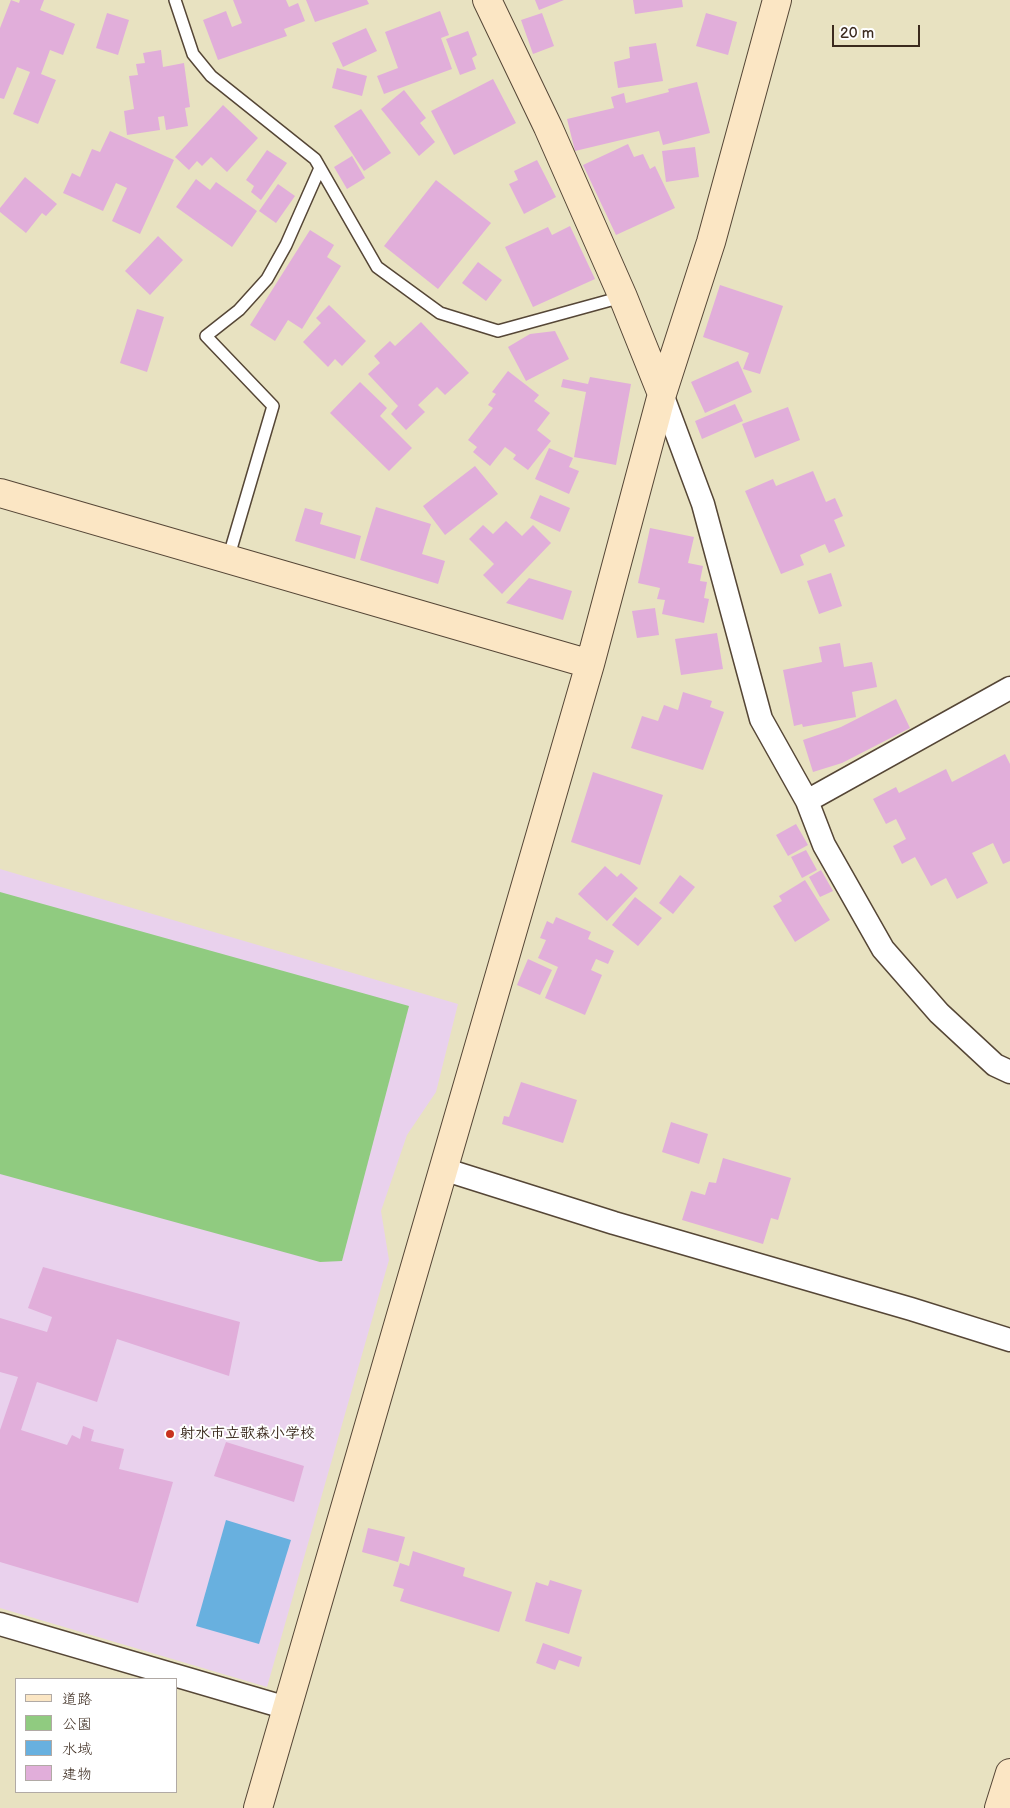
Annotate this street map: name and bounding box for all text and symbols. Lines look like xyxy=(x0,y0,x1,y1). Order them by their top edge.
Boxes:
scale bar xyxy=(835,15,922,47)
text: 20 m xyxy=(840,24,874,43)
place label: 射水市立歌森小学校 xyxy=(180,1425,315,1443)
marker: 射水市立歌森小学校 xyxy=(164,1428,176,1440)
legend xyxy=(15,1678,178,1793)
text: 道路 xyxy=(62,1690,92,1709)
text: 公園 xyxy=(62,1715,92,1734)
text: 水域 xyxy=(62,1740,92,1759)
text: 建物 xyxy=(62,1765,92,1784)

